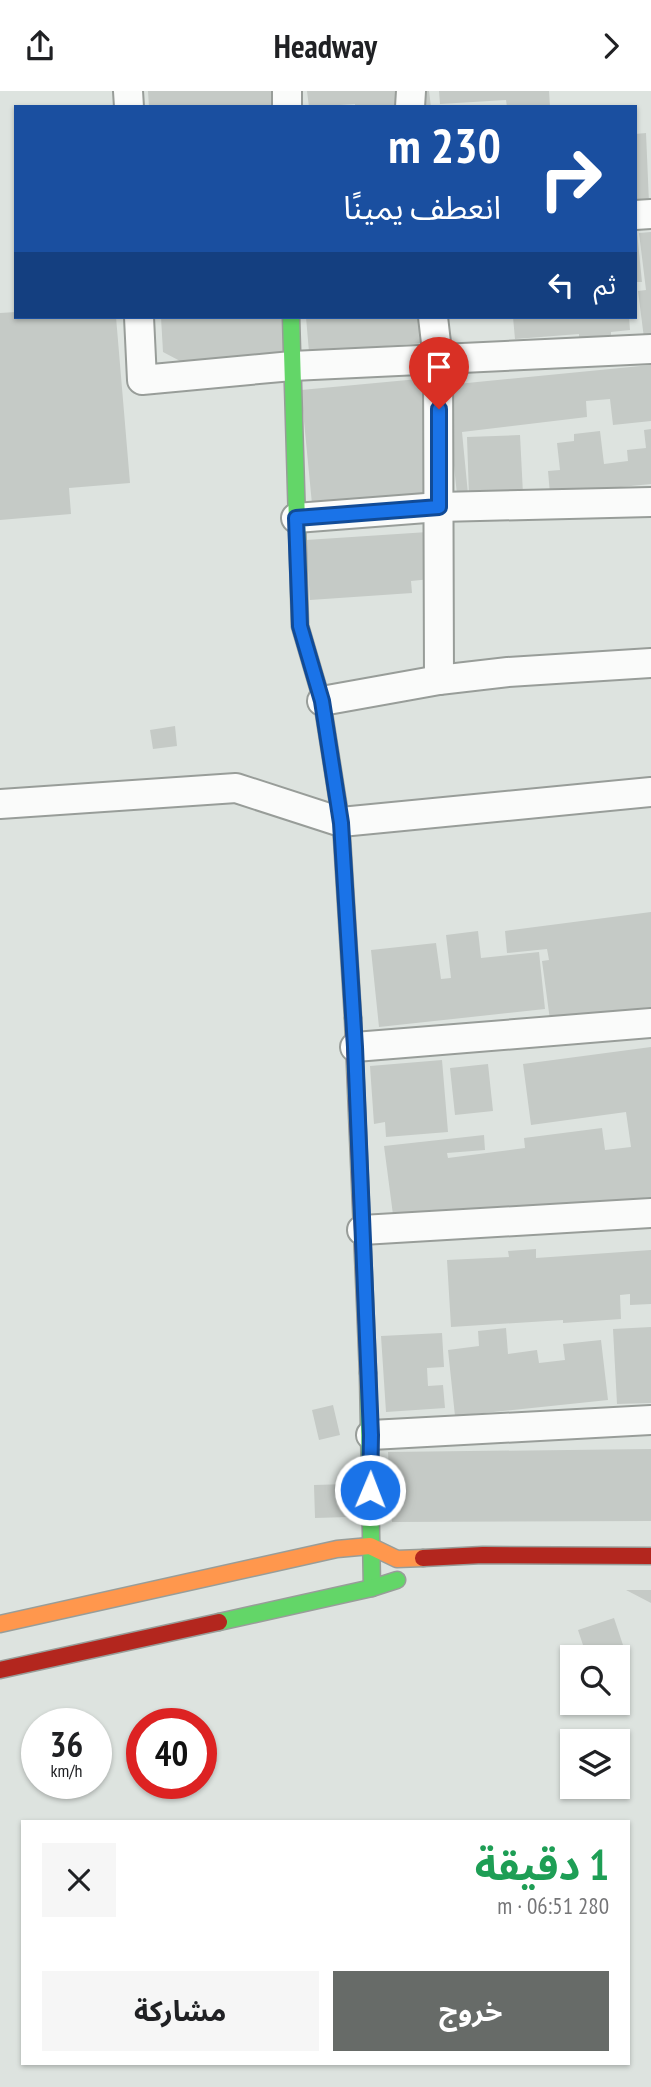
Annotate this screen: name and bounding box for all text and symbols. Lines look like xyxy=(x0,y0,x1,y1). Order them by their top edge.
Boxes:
text: Headway xyxy=(274,25,377,67)
icon: share xyxy=(21,27,59,65)
icon: forward xyxy=(592,27,630,65)
text: 230 m xyxy=(388,113,501,177)
icon: right xyxy=(525,133,616,224)
text: انعطف يمينًا xyxy=(343,186,501,228)
icon: left xyxy=(542,266,580,304)
text: ثم xyxy=(594,268,616,301)
pin xyxy=(409,337,469,409)
icon: arrive xyxy=(420,348,458,386)
position arrow xyxy=(333,1453,407,1527)
map controls xyxy=(560,1645,630,1799)
button: search xyxy=(560,1645,630,1715)
speed limit sign: 40 xyxy=(126,1708,217,1799)
text: 36 xyxy=(50,1721,83,1767)
button: layers xyxy=(560,1729,630,1799)
text: km/h xyxy=(51,1759,82,1782)
text: 1 دقيقة xyxy=(475,1837,609,1892)
button: close xyxy=(42,1843,116,1917)
text: 280 m · 06:51 xyxy=(497,1891,609,1920)
button: مشاركة xyxy=(42,1971,319,2051)
button: خروج xyxy=(333,1971,609,2051)

